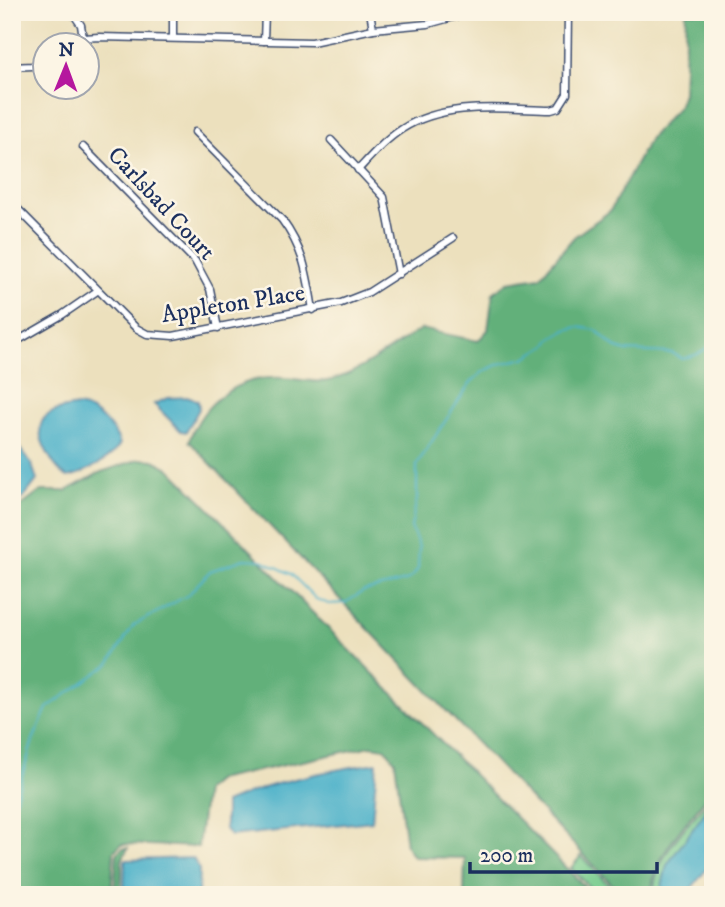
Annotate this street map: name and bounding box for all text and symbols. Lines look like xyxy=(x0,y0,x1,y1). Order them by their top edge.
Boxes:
north arrow xyxy=(32,32,102,102)
text: N xyxy=(58,39,75,62)
street label: Carlsbad Court xyxy=(101,141,222,267)
street label: Appleton Place xyxy=(159,278,307,330)
scale bar xyxy=(470,830,657,874)
text: 200 m xyxy=(480,843,533,869)

